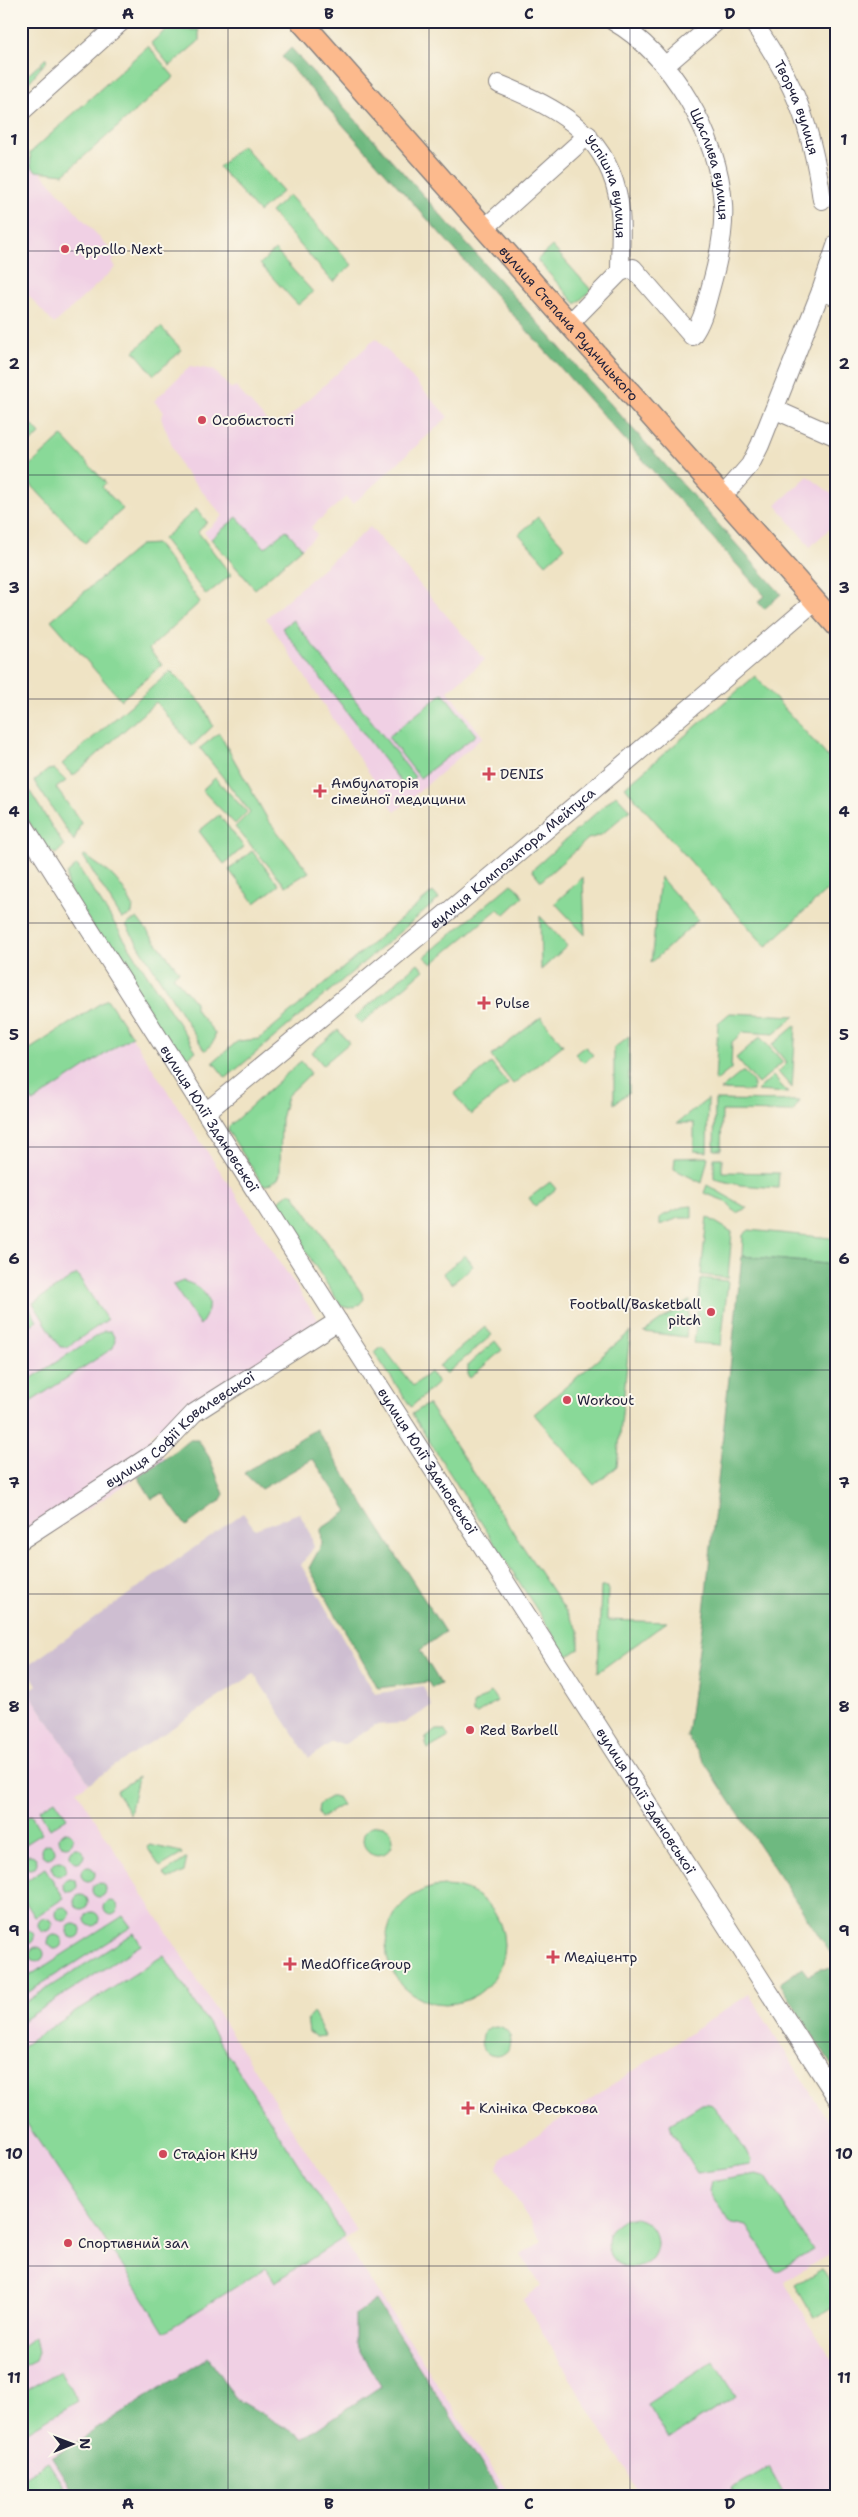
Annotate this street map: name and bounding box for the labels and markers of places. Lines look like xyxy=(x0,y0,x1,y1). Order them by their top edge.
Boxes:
place label: Appollo Next xyxy=(75,240,163,258)
marker: Appollo Next xyxy=(59,243,71,255)
place label: Особистості xyxy=(212,411,294,429)
marker: Особистості xyxy=(196,414,208,426)
place label: DENIS xyxy=(500,765,544,783)
marker: DENIS xyxy=(482,767,496,781)
place label: Амбулаторія сімейної медицини xyxy=(331,774,466,808)
marker: Амбулаторія сімейної медицини xyxy=(313,784,327,798)
place label: Pulse xyxy=(495,994,530,1012)
marker: Pulse xyxy=(477,996,491,1010)
place label: Football/Basketball pitch xyxy=(569,1295,702,1329)
marker: Football/Basketball pitch xyxy=(705,1306,717,1318)
place label: Workout xyxy=(577,1391,634,1409)
marker: Workout xyxy=(561,1394,573,1406)
place label: Red Barbell xyxy=(480,1721,559,1739)
marker: Red Barbell xyxy=(464,1724,476,1736)
place label: Медіцентр xyxy=(564,1948,637,1966)
marker: Медіцентр xyxy=(546,1950,560,1964)
place label: MedOfficeGroup xyxy=(301,1955,411,1973)
marker: MedOfficeGroup xyxy=(283,1957,297,1971)
place label: Клініка Феськова xyxy=(479,2099,598,2117)
marker: Клініка Феськова xyxy=(461,2101,475,2115)
place label: Стадіон КНУ xyxy=(173,2145,258,2163)
marker: Стадіон КНУ xyxy=(157,2148,169,2160)
place label: Спортивний зал xyxy=(78,2234,189,2252)
marker: Спортивний зал xyxy=(62,2237,74,2249)

